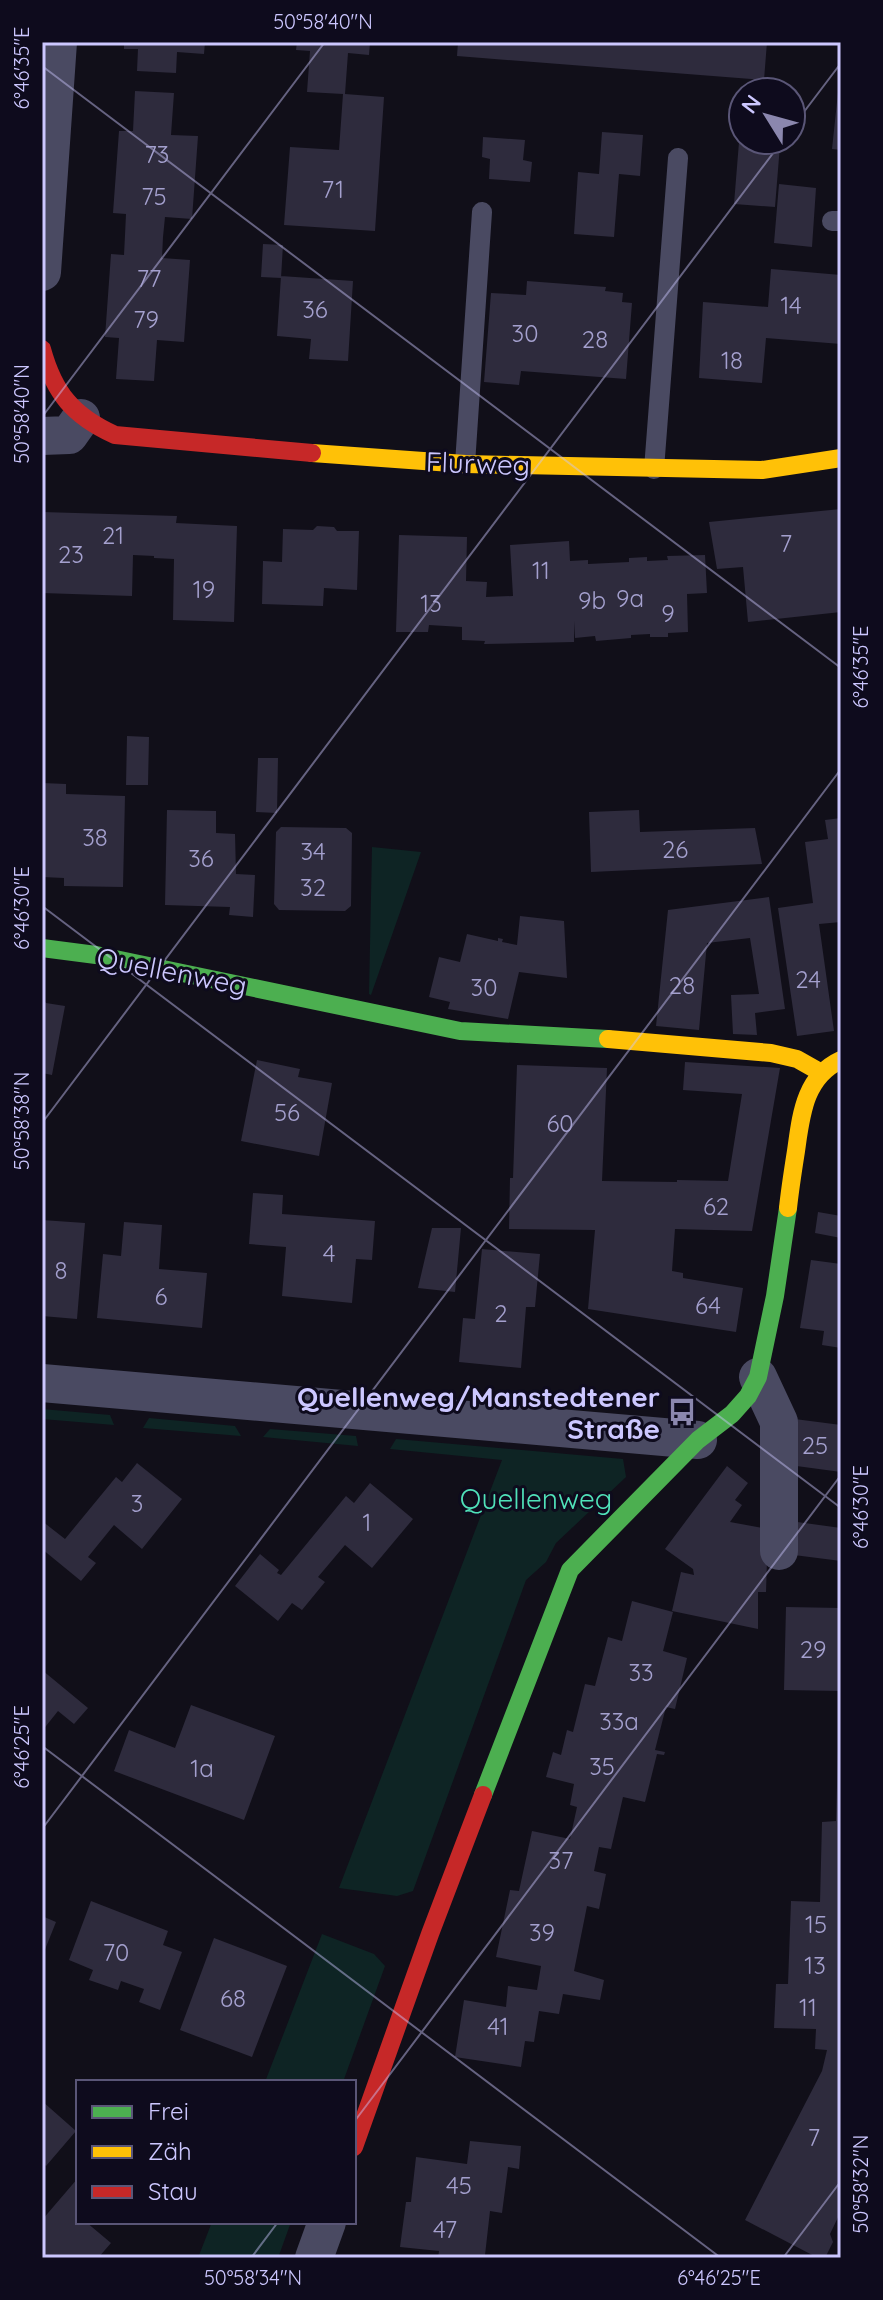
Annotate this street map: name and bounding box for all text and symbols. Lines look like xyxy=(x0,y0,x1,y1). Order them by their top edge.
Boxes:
text: 50°58'40"N xyxy=(273,9,373,34)
text: 6°46'35"E xyxy=(9,27,34,109)
north arrow xyxy=(727,76,807,156)
text: N xyxy=(735,89,767,119)
house number: 73 xyxy=(145,139,169,169)
house number: 71 xyxy=(322,174,344,204)
house number: 75 xyxy=(141,181,167,211)
house number: 77 xyxy=(137,263,161,293)
house number: 14 xyxy=(780,290,802,320)
house number: 36 xyxy=(302,294,328,324)
house number: 79 xyxy=(133,304,159,334)
house number: 30 xyxy=(512,318,538,348)
house number: 28 xyxy=(582,324,608,354)
house number: 18 xyxy=(721,345,743,375)
text: 50°58'40"N xyxy=(9,364,34,464)
street label: Flurweg xyxy=(425,444,531,482)
house number: 21 xyxy=(102,520,124,550)
house number: 7 xyxy=(780,528,792,558)
house number: 23 xyxy=(58,539,84,569)
house number: 11 xyxy=(532,555,550,585)
house number: 19 xyxy=(193,574,215,604)
house number: 9a xyxy=(616,583,644,613)
house number: 9b xyxy=(578,585,606,615)
house number: 13 xyxy=(420,588,442,618)
house number: 9 xyxy=(661,598,675,628)
text: 6°46'35"E xyxy=(848,626,873,708)
house number: 38 xyxy=(82,822,108,852)
house number: 26 xyxy=(662,834,688,864)
house number: 34 xyxy=(300,836,326,866)
house number: 36 xyxy=(188,843,214,873)
text: 6°46'30"E xyxy=(9,866,34,950)
house number: 32 xyxy=(300,872,326,902)
street label: Quellenweg xyxy=(94,939,250,1003)
house number: 24 xyxy=(795,964,821,994)
house number: 28 xyxy=(669,970,695,1000)
house number: 30 xyxy=(471,972,497,1002)
text: 50°58'38"N xyxy=(9,1072,34,1170)
house number: 56 xyxy=(274,1097,300,1127)
house number: 60 xyxy=(546,1108,574,1138)
house number: 62 xyxy=(703,1191,729,1221)
house number: 4 xyxy=(323,1238,335,1268)
house number: 8 xyxy=(55,1255,67,1285)
house number: 6 xyxy=(155,1281,168,1311)
house number: 64 xyxy=(695,1290,721,1320)
house number: 2 xyxy=(494,1298,508,1328)
place label: Quellenweg/Manstedtener Straße xyxy=(297,1379,660,1446)
bus stop icon: Quellenweg/Manstedtener Straße xyxy=(667,1397,697,1427)
house number: 25 xyxy=(802,1430,828,1460)
text: 6°46'30"E xyxy=(848,1465,873,1549)
park label: Quellenweg xyxy=(460,1481,612,1516)
house number: 3 xyxy=(131,1488,143,1518)
house number: 1 xyxy=(363,1507,371,1537)
house number: 29 xyxy=(800,1634,826,1664)
house number: 33 xyxy=(628,1657,654,1687)
text: 6°46'25"E xyxy=(9,1705,34,1789)
house number: 33a xyxy=(599,1706,639,1736)
house number: 35 xyxy=(589,1751,615,1781)
house number: 1a xyxy=(190,1753,214,1783)
house number: 37 xyxy=(549,1845,573,1875)
house number: 15 xyxy=(805,1909,827,1939)
house number: 39 xyxy=(529,1917,555,1947)
house number: 70 xyxy=(103,1937,129,1967)
house number: 13 xyxy=(804,1950,826,1980)
house number: 68 xyxy=(220,1983,246,2013)
house number: 11 xyxy=(799,1992,817,2022)
house number: 41 xyxy=(487,2011,509,2041)
legend xyxy=(76,2080,356,2224)
text: Frei xyxy=(148,2096,189,2126)
house number: 7 xyxy=(808,2122,820,2152)
text: 50°58'32"N xyxy=(848,2135,873,2233)
text: Zäh xyxy=(148,2136,192,2166)
house number: 45 xyxy=(446,2170,472,2200)
text: Stau xyxy=(148,2176,198,2206)
house number: 47 xyxy=(433,2214,457,2244)
text: 50°58'34"N xyxy=(204,2265,302,2290)
text: 6°46'25"E xyxy=(677,2265,761,2290)

